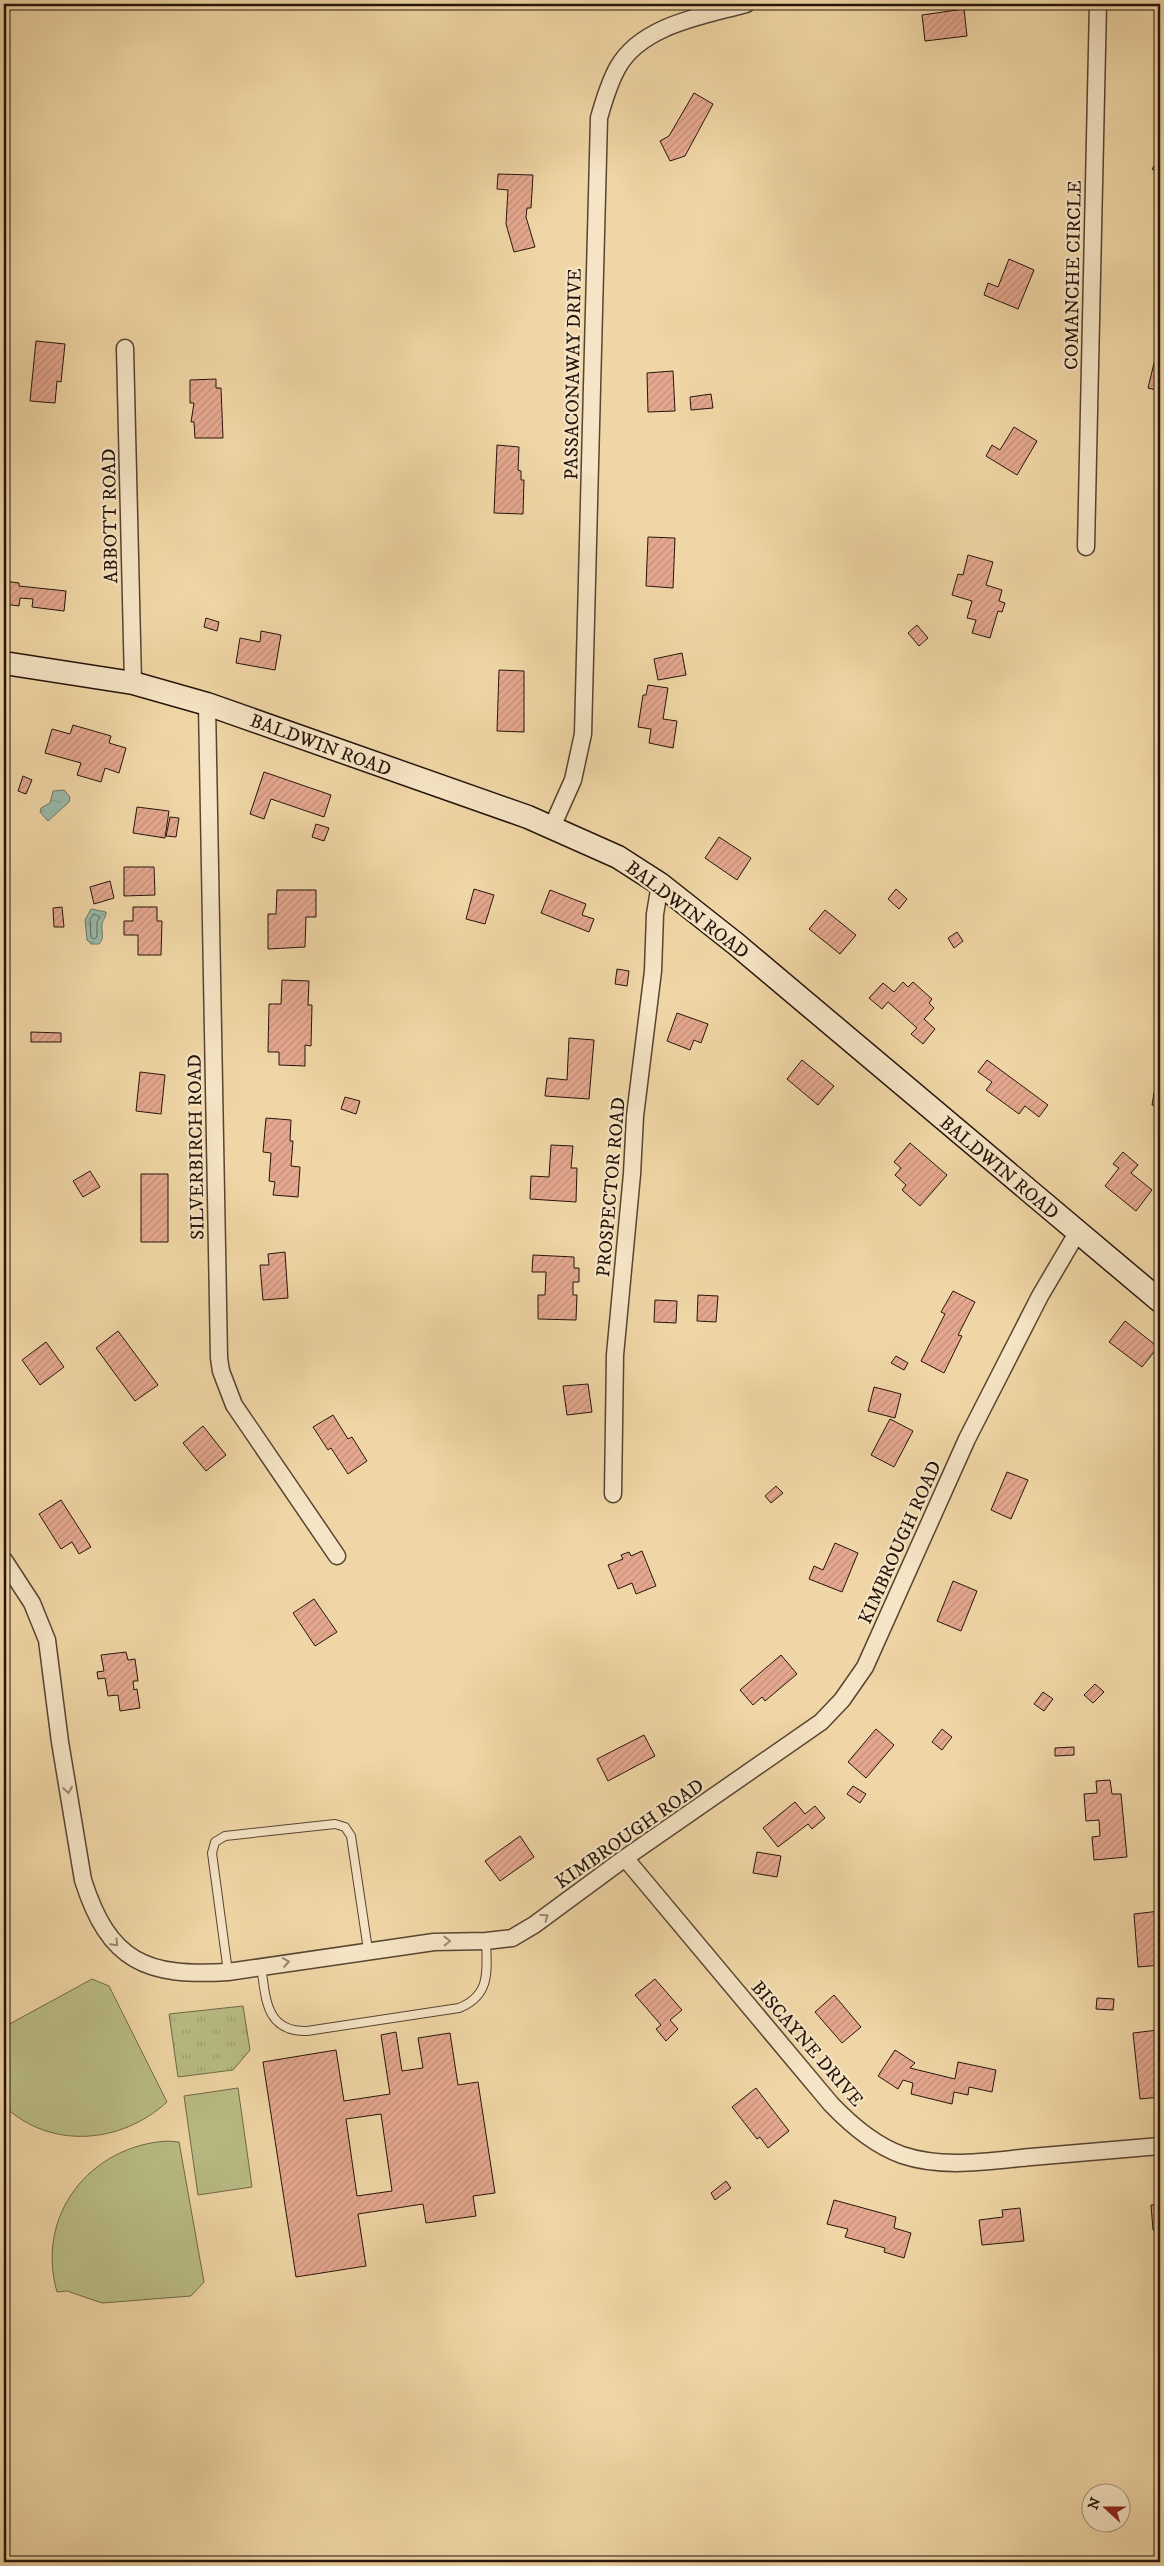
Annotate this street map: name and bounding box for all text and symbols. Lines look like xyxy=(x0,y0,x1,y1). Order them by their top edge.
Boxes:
street label: COMANCHE CIRCLE xyxy=(1060,180,1087,370)
street label: PASSACONAWAY DRIVE xyxy=(560,268,587,480)
street label: ABBOTT ROAD xyxy=(98,448,123,584)
street label: BALDWIN ROAD xyxy=(247,709,394,782)
street label: BALDWIN ROAD xyxy=(621,856,753,964)
street label: SILVERBIRCH ROAD xyxy=(183,1054,210,1240)
street label: PROSPECTOR ROAD xyxy=(592,1096,631,1278)
street label: BALDWIN ROAD xyxy=(935,1112,1063,1225)
street label: KIMBROUGH ROAD xyxy=(854,1457,947,1628)
street label: KIMBROUGH ROAD xyxy=(551,1774,709,1894)
one-way arrow xyxy=(63,1786,73,1794)
one-way arrow xyxy=(539,1915,548,1923)
one-way arrow xyxy=(443,1936,451,1946)
one-way arrow xyxy=(109,1937,118,1946)
one-way arrow xyxy=(281,1958,290,1968)
street label: BISCAYNE DRIVE xyxy=(746,1976,868,2112)
north arrow xyxy=(1082,2484,1132,2534)
text: N xyxy=(1084,2495,1105,2512)

